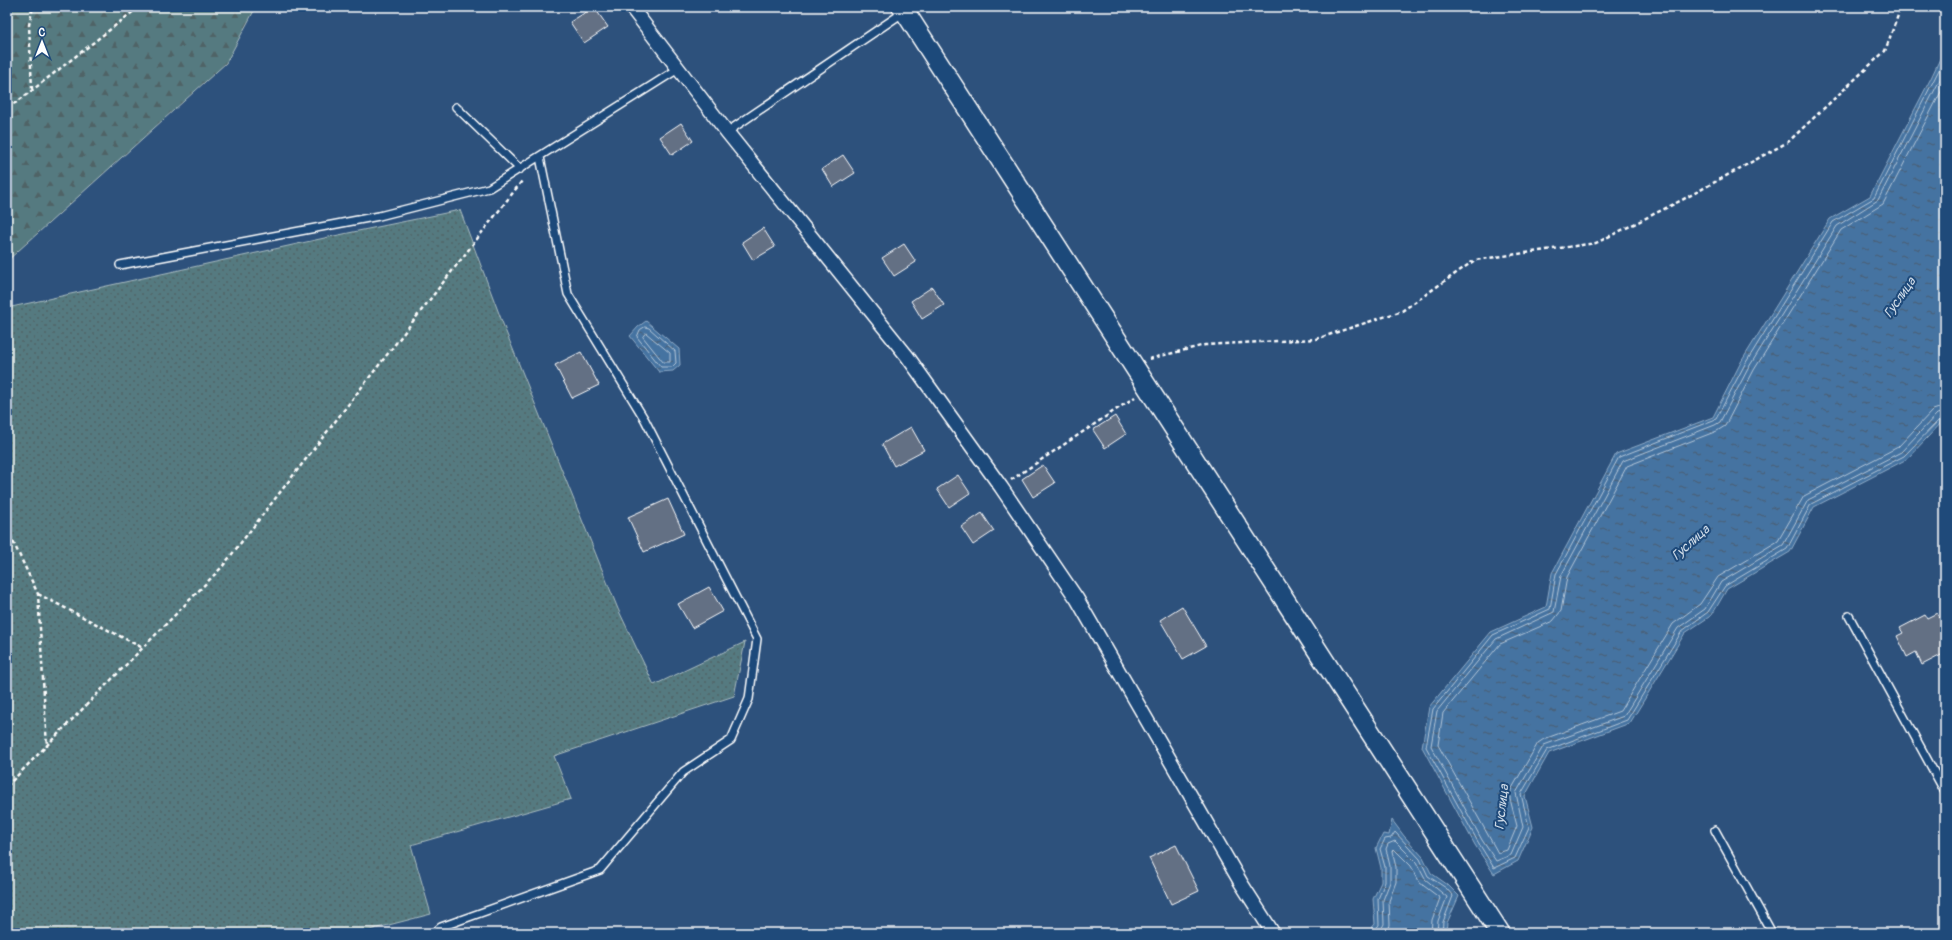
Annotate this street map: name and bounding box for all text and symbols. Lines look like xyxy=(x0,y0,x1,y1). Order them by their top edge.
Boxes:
north arrow xyxy=(22,22,62,62)
text: С xyxy=(39,26,46,39)
water label: Гуслица xyxy=(1880,274,1920,321)
water label: Гуслица xyxy=(1669,521,1714,564)
water label: Гуслица xyxy=(1492,783,1512,830)

